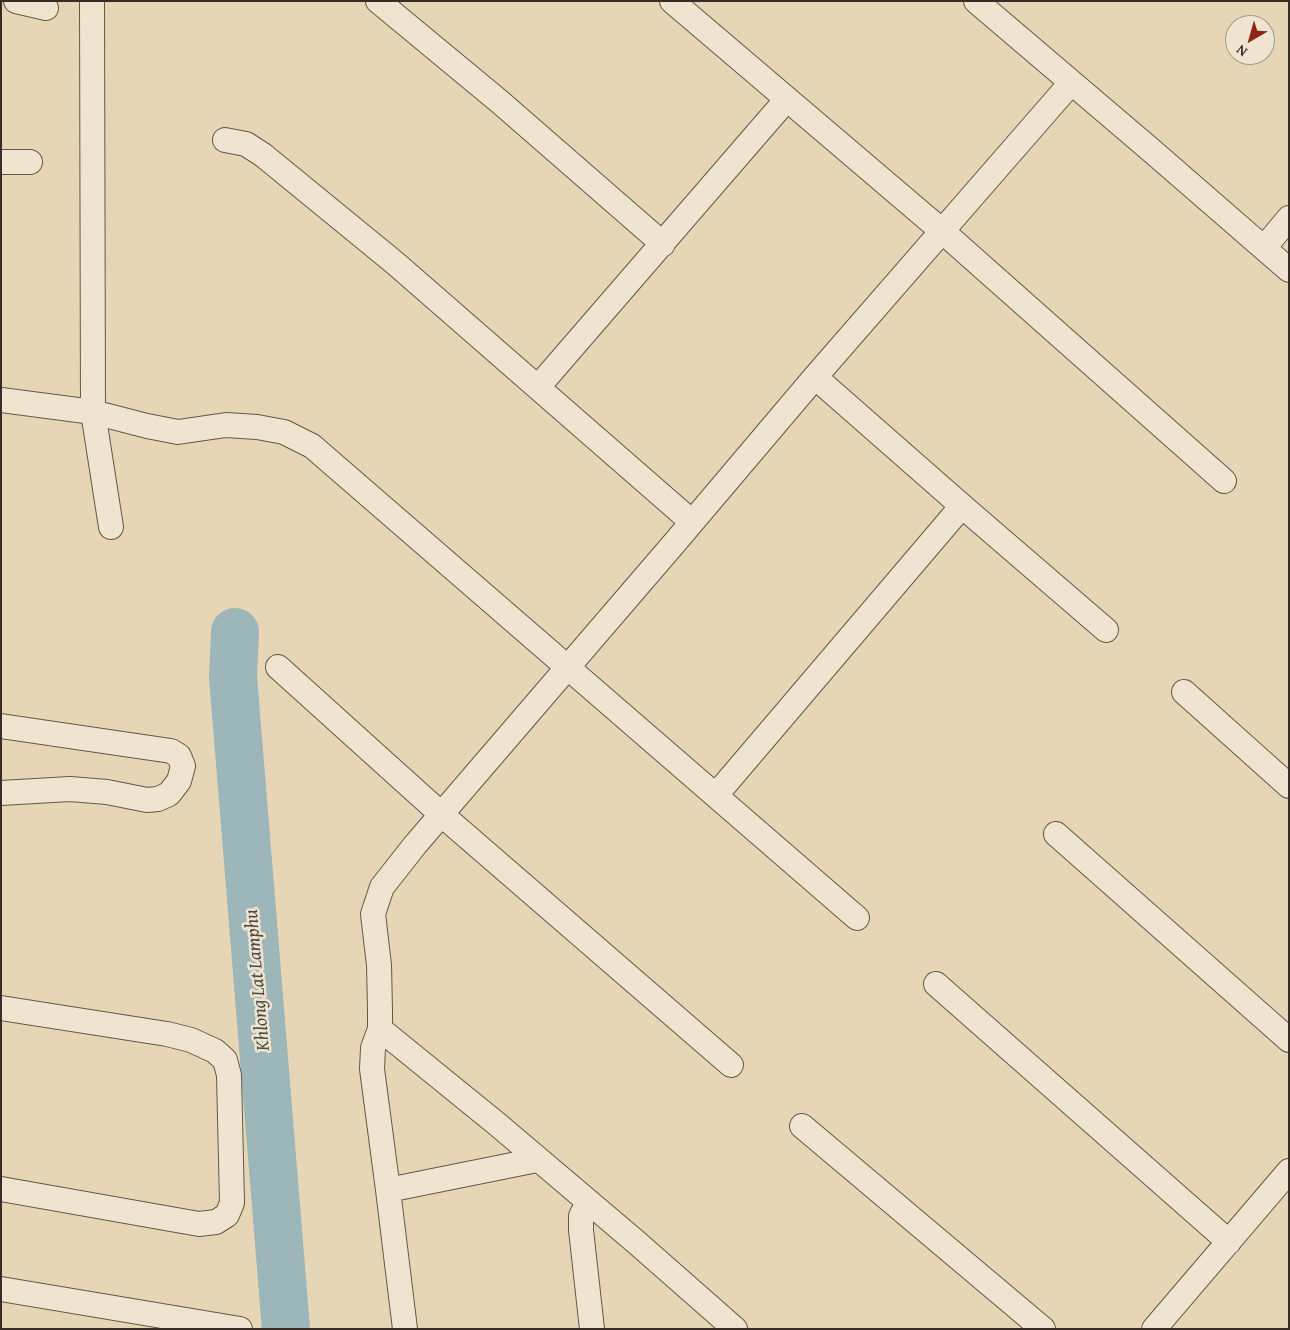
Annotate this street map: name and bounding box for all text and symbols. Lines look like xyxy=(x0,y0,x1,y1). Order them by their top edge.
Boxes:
north arrow xyxy=(1225,15,1275,65)
text: N xyxy=(1232,40,1251,62)
water label: Khlong Lat Lamphu xyxy=(240,908,276,1052)

